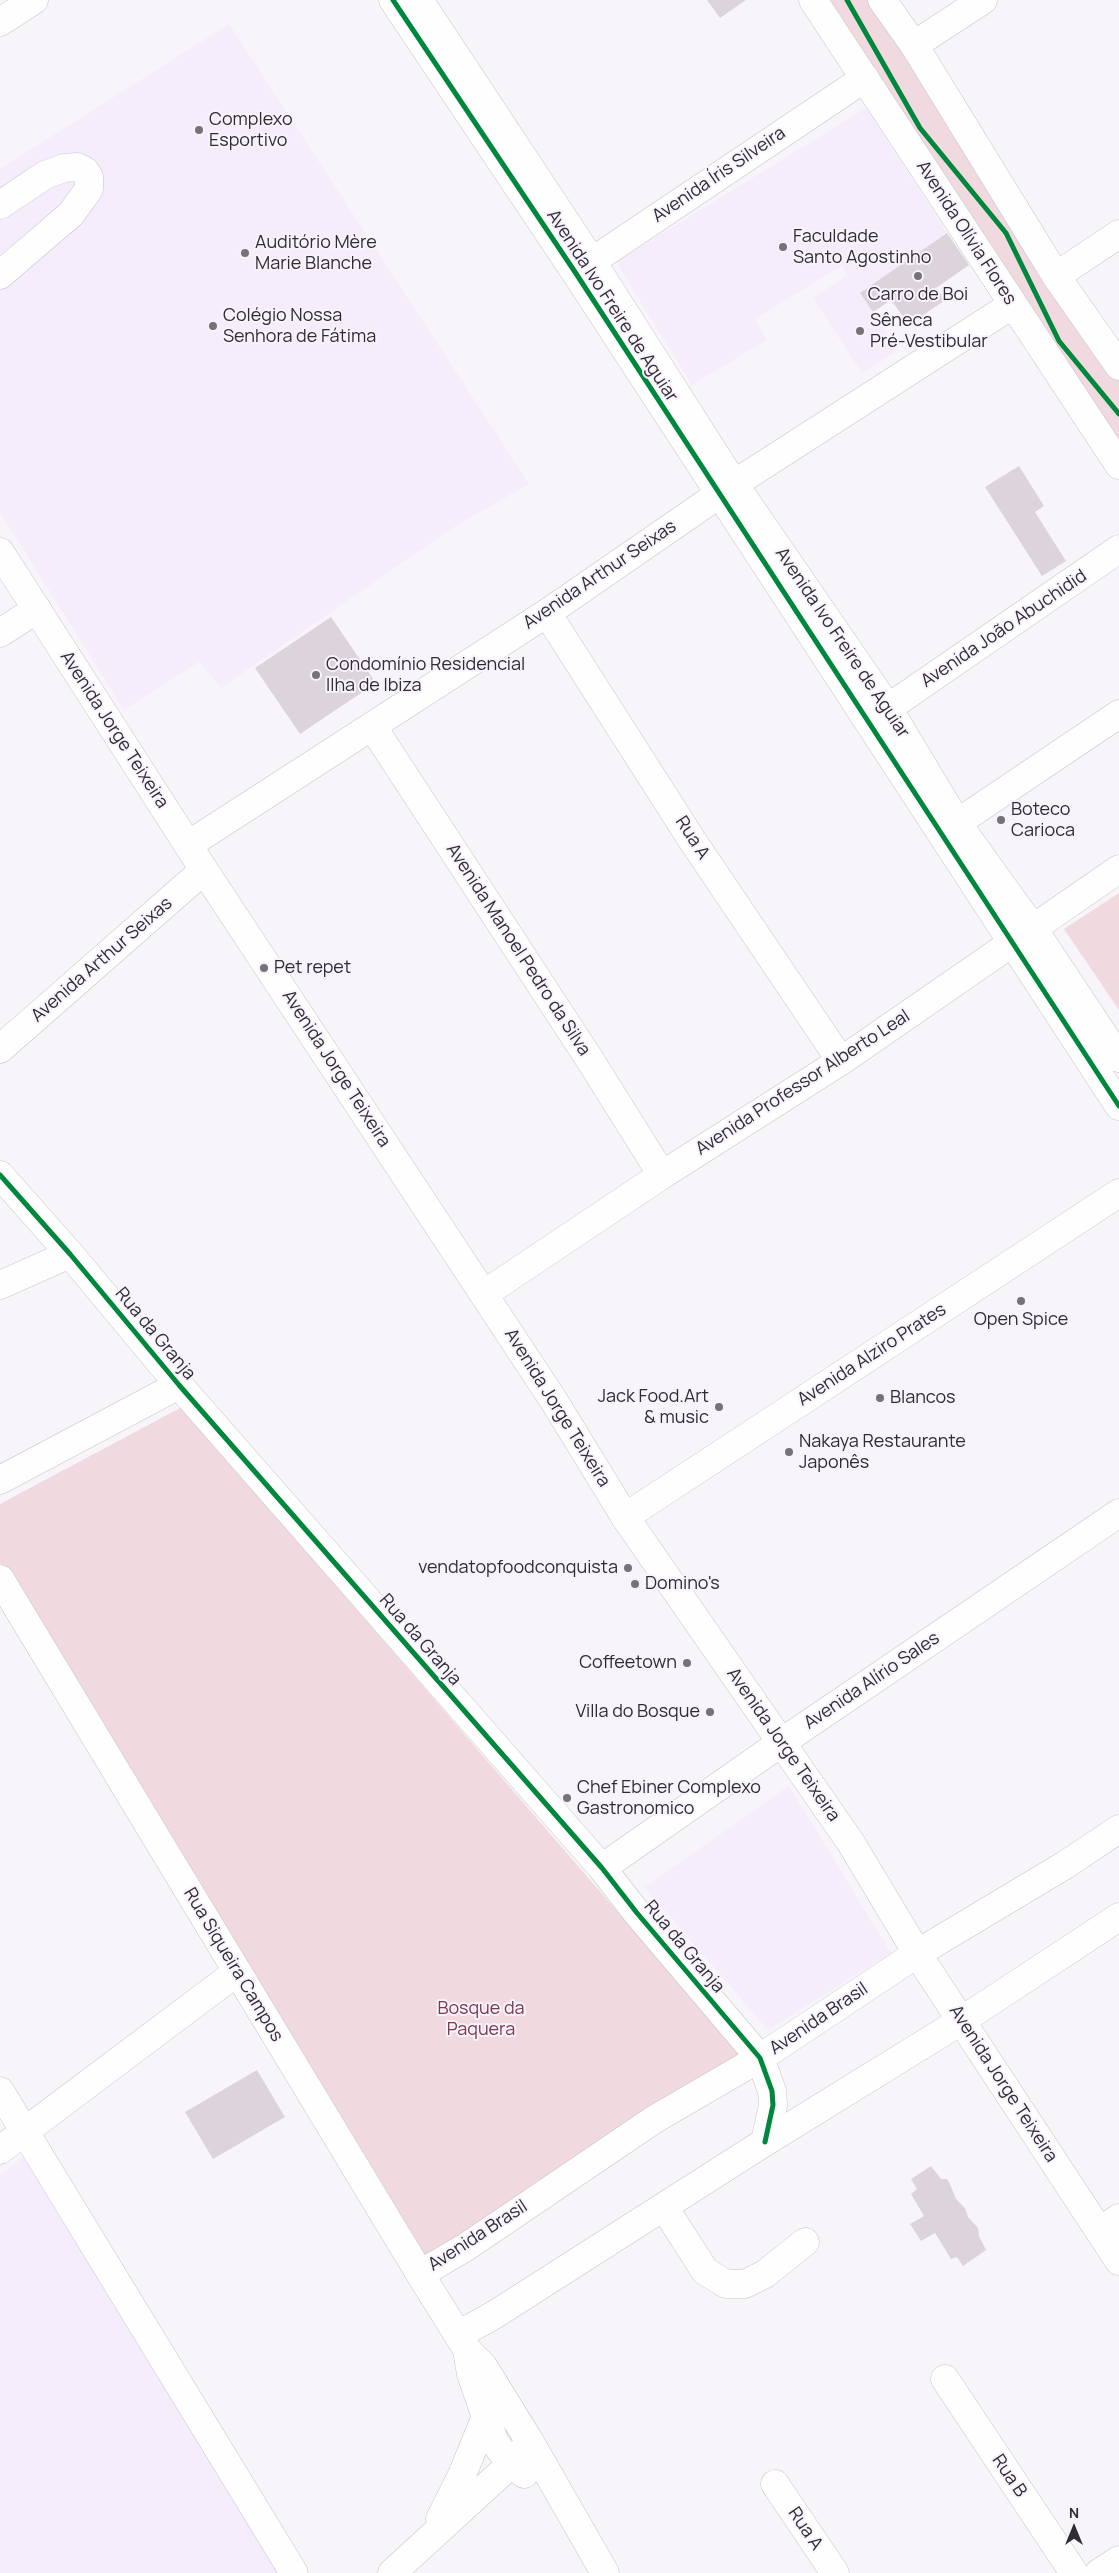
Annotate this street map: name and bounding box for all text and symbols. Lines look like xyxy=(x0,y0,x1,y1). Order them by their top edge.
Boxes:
place label: Complexo Esportivo xyxy=(209,109,293,152)
street label: Avenida Íris Silveira xyxy=(648,122,790,228)
marker: Complexo Esportivo xyxy=(193,124,205,136)
street label: Avenida Olívia Flores xyxy=(911,157,1021,309)
street label: Avenida Ivo Freire de Aguiar xyxy=(542,206,682,406)
place label: Faculdade Santo Agostinho xyxy=(793,226,931,268)
place label: Auditório Mère Marie Blanche xyxy=(255,232,377,274)
marker: Faculdade Santo Agostinho xyxy=(777,241,789,253)
marker: Auditório Mère Marie Blanche xyxy=(239,247,251,259)
marker: Carro de Boi xyxy=(912,270,924,282)
place label: Carro de Boi xyxy=(868,284,968,306)
place label: Colégio Nossa Senhora de Fátima xyxy=(223,305,376,348)
place label: Sêneca Pré-Vestibular xyxy=(870,310,988,352)
marker: Colégio Nossa Senhora de Fátima xyxy=(207,320,219,332)
marker: Sêneca Pré-Vestibular xyxy=(854,325,866,337)
street label: Avenida Arthur Seixas xyxy=(519,516,681,634)
street label: Avenida Ivo Freire de Aguiar xyxy=(770,544,914,742)
street label: Avenida João Abuchidid xyxy=(917,565,1091,693)
street label: Avenida Jorge Teixeira xyxy=(55,647,173,813)
place label: Condomínio Residencial Ilha de Ibiza xyxy=(326,654,525,696)
marker: Condomínio Residencial Ilha de Ibiza xyxy=(310,669,322,681)
place label: Boteco Carioca xyxy=(1011,799,1075,842)
street label: Rua A xyxy=(670,812,714,864)
marker: Boteco Carioca xyxy=(995,814,1007,826)
street label: Avenida Manoel Pedro da Silva xyxy=(441,840,595,1060)
street label: Avenida Arthur Seixas xyxy=(27,893,177,1027)
place label: Pet repet xyxy=(274,957,351,979)
marker: Pet repet xyxy=(258,962,270,974)
street label: Avenida Jorge Teixeira xyxy=(277,986,395,1152)
street label: Avenida Professor Alberto Leal xyxy=(692,1006,914,1160)
street label: Rua da Granja xyxy=(110,1283,200,1385)
marker: Open Spice xyxy=(1015,1295,1027,1307)
street label: Avenida Alziro Prates xyxy=(794,1299,950,1411)
place label: Open Spice xyxy=(974,1309,1068,1331)
street label: Avenida Jorge Teixeira xyxy=(499,1325,615,1491)
place label: Jack Food.Art & music xyxy=(598,1386,709,1428)
place label: Blancos xyxy=(890,1387,956,1409)
marker: Blancos xyxy=(874,1392,886,1404)
marker: Jack Food.Art & music xyxy=(713,1401,725,1413)
place label: Nakaya Restaurante Japonês xyxy=(799,1431,966,1474)
marker: Nakaya Restaurante Japonês xyxy=(783,1446,795,1458)
place label: vendatopfoodconquista xyxy=(418,1557,618,1579)
marker: vendatopfoodconquista xyxy=(622,1562,634,1574)
place label: Domino's xyxy=(645,1573,720,1595)
marker: Domino's xyxy=(629,1578,641,1590)
street label: Rua da Granja xyxy=(374,1590,466,1690)
street label: Avenida Alírio Sales xyxy=(800,1628,944,1734)
place label: Coffeetown xyxy=(579,1652,677,1674)
marker: Coffeetown xyxy=(681,1657,693,1669)
street label: Avenida Jorge Teixeira xyxy=(722,1664,844,1826)
place label: Villa do Bosque xyxy=(575,1701,700,1723)
marker: Villa do Bosque xyxy=(704,1706,716,1718)
place label: Chef Ebiner Complexo Gastronomico xyxy=(577,1777,761,1820)
marker: Chef Ebiner Complexo Gastronomico xyxy=(561,1792,573,1804)
street label: Rua Siqueira Campos xyxy=(179,1884,287,2046)
street label: Rua da Granja xyxy=(639,1896,729,1998)
street label: Avenida Brasil xyxy=(766,1978,872,2060)
park label: Bosque da Paquera xyxy=(437,1998,525,2040)
street label: Avenida Jorge Teixeira xyxy=(944,2001,1062,2167)
street label: Avenida Brasil xyxy=(424,2196,532,2276)
street label: Rua B xyxy=(987,2451,1031,2501)
street label: Rua A xyxy=(783,2503,827,2555)
north arrow xyxy=(1049,2503,1099,2553)
text: N xyxy=(1069,2503,1079,2522)

